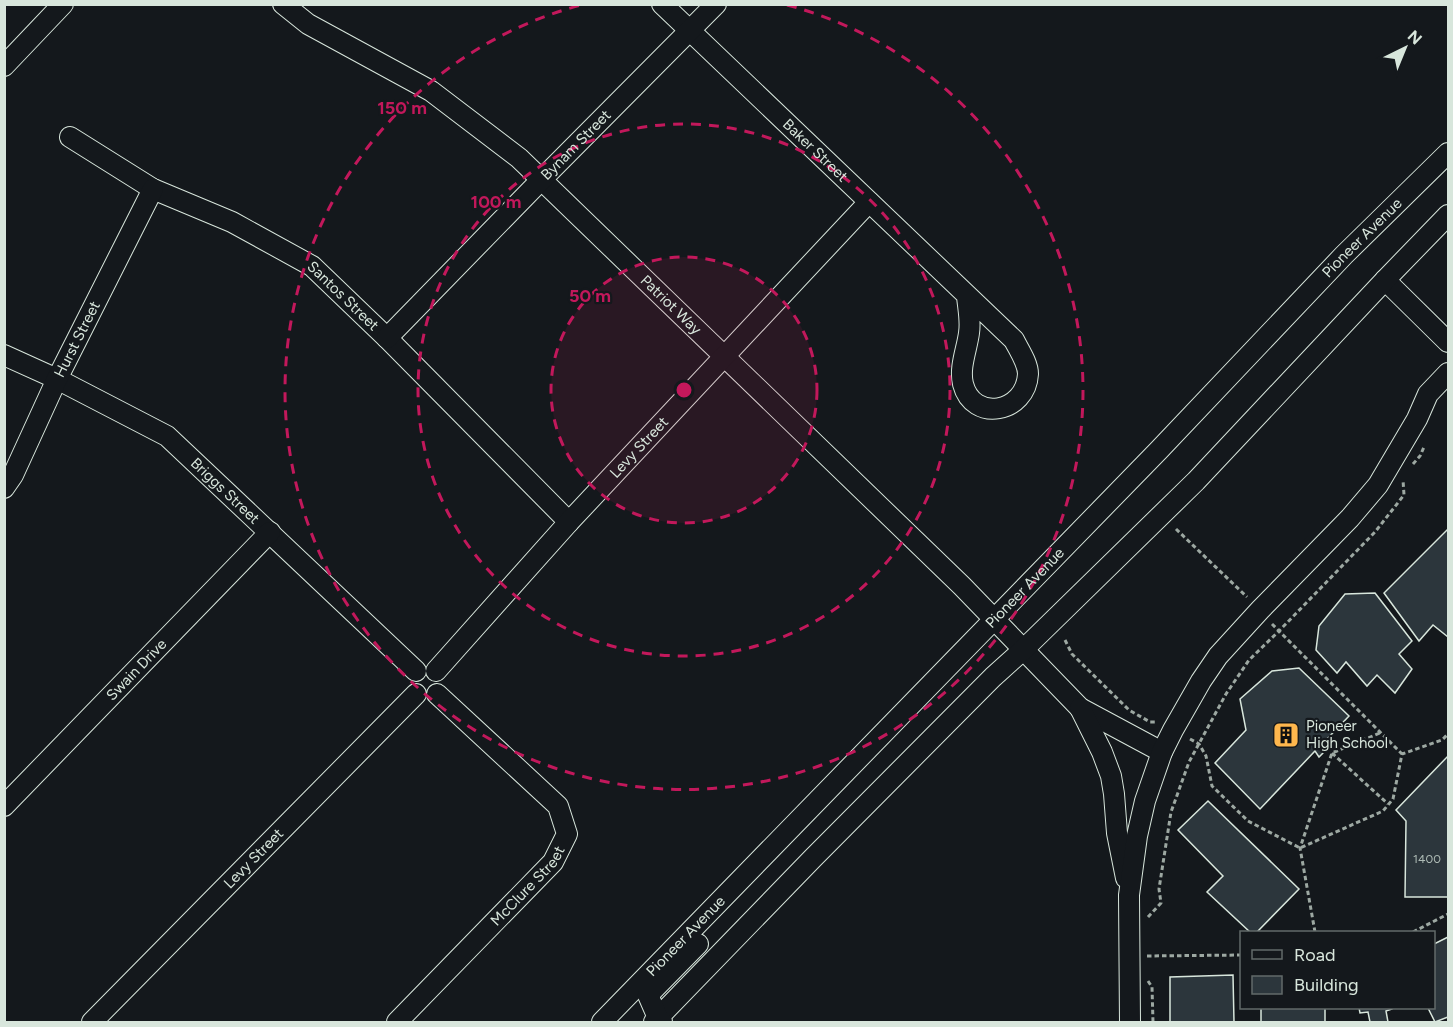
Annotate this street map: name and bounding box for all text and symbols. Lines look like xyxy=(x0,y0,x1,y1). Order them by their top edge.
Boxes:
north arrow xyxy=(1375,18,1435,78)
text: N xyxy=(1404,26,1426,49)
text: 150 m xyxy=(377,97,427,119)
street label: Bynam Street xyxy=(537,106,615,184)
street label: Baker Street xyxy=(779,115,852,186)
text: 100 m xyxy=(471,191,521,213)
street label: Pioneer Avenue xyxy=(1318,194,1406,281)
street label: Santos Street xyxy=(304,257,383,335)
street label: Patriot Way xyxy=(637,271,705,338)
text: 50 m xyxy=(569,285,611,307)
street label: Hurst Street xyxy=(50,298,104,380)
centre of rings xyxy=(674,380,694,400)
street label: Levy Street xyxy=(606,413,672,482)
street label: Briggs Street xyxy=(187,454,264,528)
street label: Pioneer Avenue xyxy=(982,544,1068,632)
street label: Swain Drive xyxy=(102,635,170,704)
place label: Pioneer High School xyxy=(1306,717,1388,752)
building icon: Pioneer High School xyxy=(1271,720,1301,750)
street label: Levy Street xyxy=(220,824,287,892)
street label: McClure Street xyxy=(487,843,569,930)
house number: 1400 xyxy=(1413,852,1441,866)
street label: Pioneer Avenue xyxy=(643,892,729,980)
legend xyxy=(1240,931,1435,1009)
text: Road xyxy=(1294,944,1335,966)
text: Building xyxy=(1294,974,1359,996)

